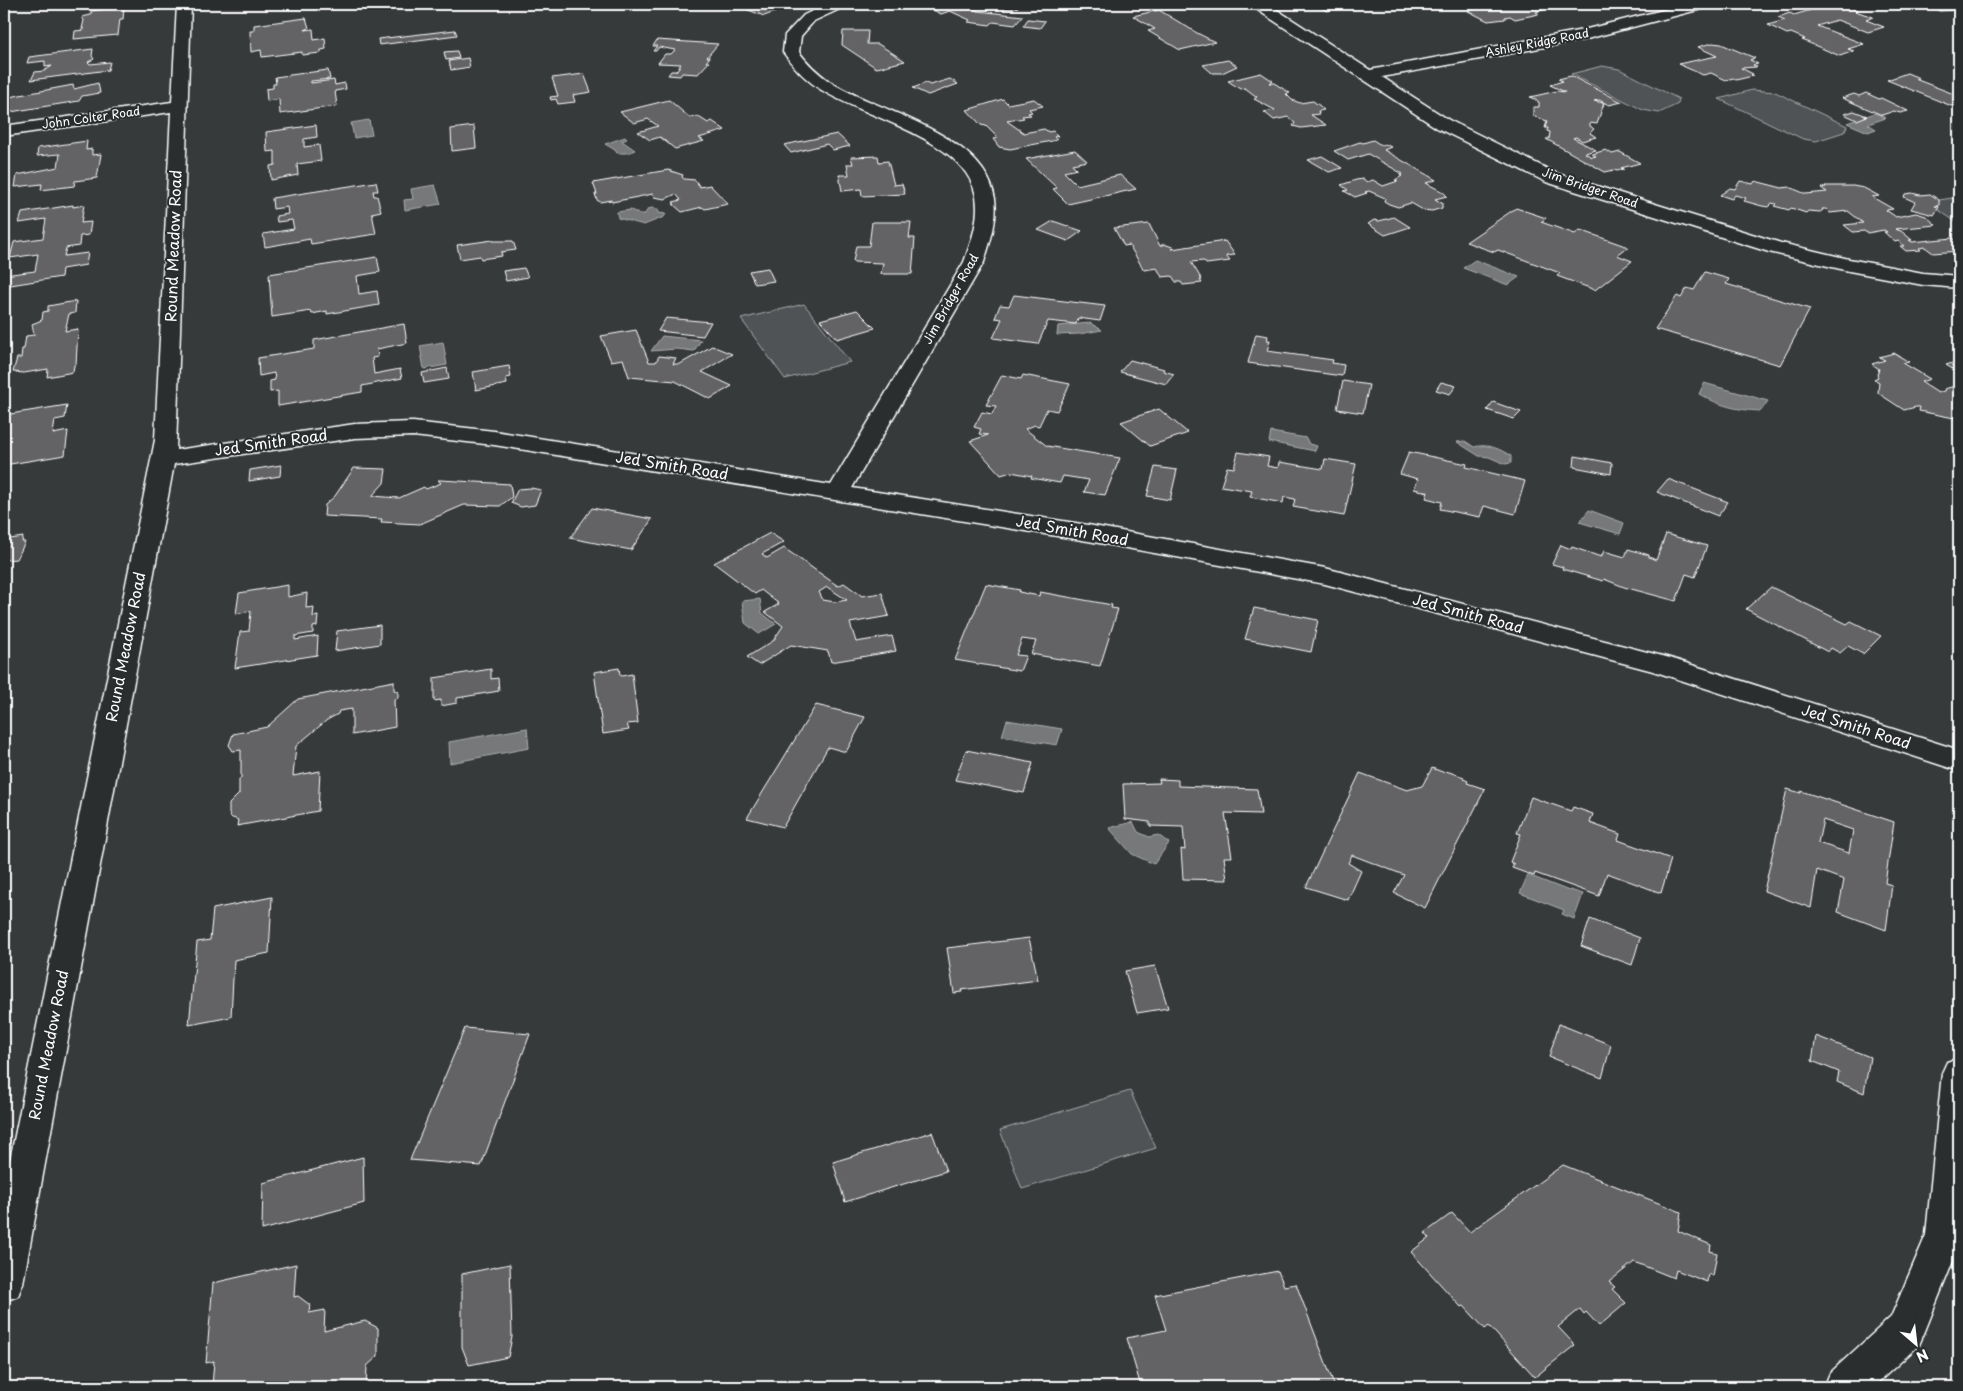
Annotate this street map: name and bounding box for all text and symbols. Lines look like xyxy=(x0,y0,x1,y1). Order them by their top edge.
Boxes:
street label: Ashley Ridge Road xyxy=(1483,23,1590,61)
street label: John Colter Road xyxy=(40,101,141,133)
street label: Jim Bridger Road xyxy=(1540,162,1641,212)
street label: Round Meadow Road xyxy=(158,169,187,322)
street label: Jim Bridger Road xyxy=(918,250,982,347)
street label: Jed Smith Road xyxy=(213,422,329,461)
street label: Jed Smith Road xyxy=(614,444,730,485)
street label: Jed Smith Road xyxy=(1014,508,1130,551)
street label: Round Meadow Road xyxy=(99,570,150,724)
street label: Jed Smith Road xyxy=(1411,587,1526,638)
street label: Jed Smith Road xyxy=(1799,697,1914,754)
street label: Round Meadow Road xyxy=(22,968,73,1122)
north arrow xyxy=(1890,1318,1940,1368)
text: N xyxy=(1913,1344,1932,1368)

